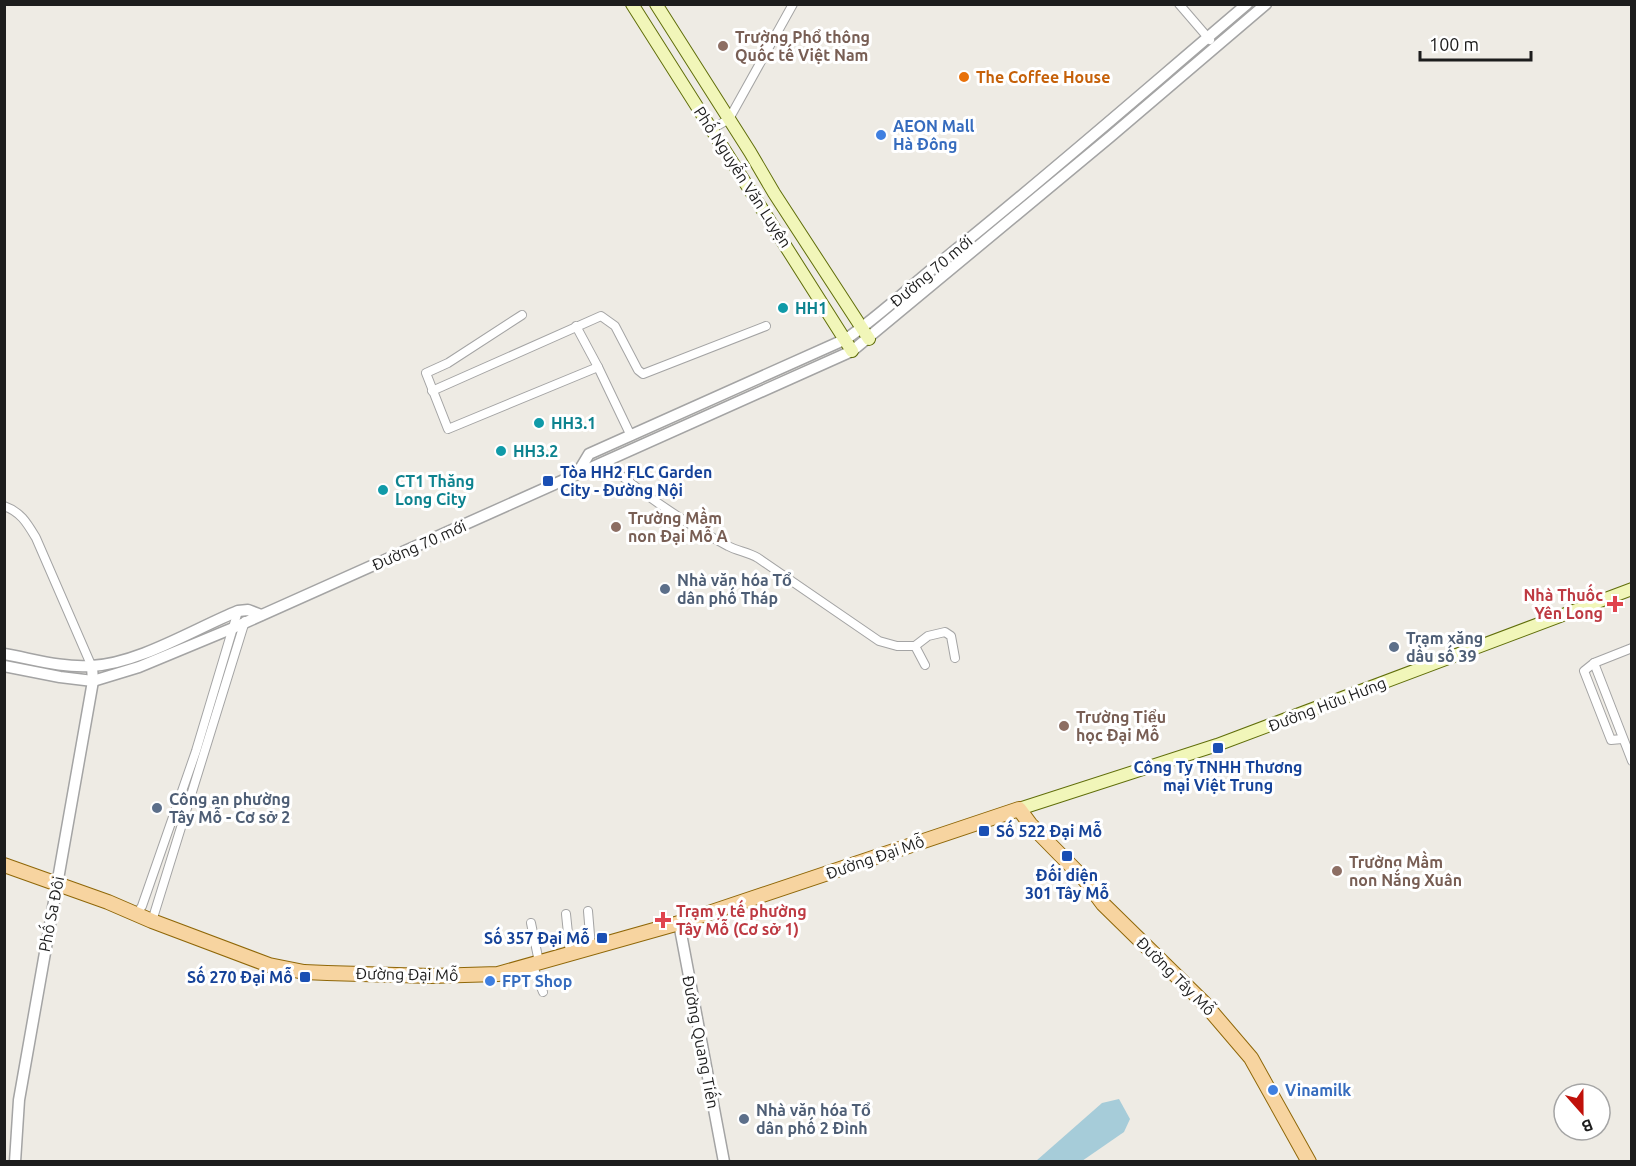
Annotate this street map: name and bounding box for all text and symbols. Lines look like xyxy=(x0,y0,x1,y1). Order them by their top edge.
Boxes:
scale bar xyxy=(1420,24,1531,62)
place label: Trường Phổ thông Quốc tế Việt Nam xyxy=(735,28,870,64)
text: 100 m xyxy=(1429,34,1479,54)
marker: Trường Phổ thông Quốc tế Việt Nam xyxy=(716,39,730,53)
place label: The Coffee House xyxy=(976,68,1110,86)
marker: The Coffee House xyxy=(957,70,971,84)
street label: Phố Nguyễn Văn Luyện xyxy=(691,101,798,251)
place label: AEON Mall Hà Đông xyxy=(893,117,975,153)
marker: AEON Mall Hà Đông xyxy=(874,128,888,142)
street label: Đường 70 mới xyxy=(886,232,976,310)
place label: HH1 xyxy=(795,299,827,317)
marker: HH1 xyxy=(776,301,790,315)
place label: HH3.1 xyxy=(551,414,596,432)
marker: HH3.1 xyxy=(532,416,546,430)
place label: HH3.2 xyxy=(513,442,558,460)
marker: HH3.2 xyxy=(494,444,508,458)
place label: Tòa HH2 FLC Garden City - Đường Nội xyxy=(560,463,712,499)
place label: CT1 Thăng Long City xyxy=(395,472,474,508)
marker: Tòa HH2 FLC Garden City - Đường Nội xyxy=(541,474,555,488)
marker: CT1 Thăng Long City xyxy=(376,483,390,497)
place label: Trường Mầm non Đại Mỗ A xyxy=(628,506,729,545)
street label: Đường 70 mới xyxy=(369,516,469,574)
marker: Trường Mầm non Đại Mỗ A xyxy=(609,520,623,534)
place label: Nhà văn hóa Tổ dân phố Tháp xyxy=(677,571,792,607)
marker: Nhà văn hóa Tổ dân phố Tháp xyxy=(658,582,672,596)
place label: Nhà Thuốc Yên Long xyxy=(1523,583,1603,622)
marker: Nhà Thuốc Yên Long xyxy=(1608,597,1622,611)
place label: Trạm xăng dầu số 39 xyxy=(1406,629,1483,665)
marker: Trạm xăng dầu số 39 xyxy=(1387,640,1401,654)
street label: Đường Hữu Hưng xyxy=(1266,673,1388,735)
place label: Trường Tiểu học Đại Mỗ xyxy=(1076,708,1166,744)
marker: Trường Tiểu học Đại Mỗ xyxy=(1057,719,1071,733)
marker: Công Ty TNHH Thương mại Việt Trung xyxy=(1211,741,1225,755)
place label: Công Ty TNHH Thương mại Việt Trung xyxy=(1134,758,1303,794)
place label: Công an phường Tây Mỗ - Cơ sở 2 xyxy=(169,790,290,826)
marker: Công an phường Tây Mỗ - Cơ sở 2 xyxy=(150,801,164,815)
place label: Số 522 Đại Mỗ xyxy=(996,819,1102,840)
marker: Số 522 Đại Mỗ xyxy=(977,824,991,838)
street label: Đường Đại Mỗ xyxy=(822,829,927,882)
marker: Đối diện 301 Tây Mỗ xyxy=(1060,849,1074,863)
place label: Trường Mầm non Nắng Xuân xyxy=(1349,850,1462,889)
place label: Đối diện 301 Tây Mỗ xyxy=(1025,863,1109,902)
marker: Trường Mầm non Nắng Xuân xyxy=(1330,864,1344,878)
street label: Phố Sa Đôi xyxy=(32,874,67,953)
place label: Trạm y tế phường Tây Mỗ (Cơ sở 1) xyxy=(676,899,807,939)
marker: Trạm y tế phường Tây Mỗ (Cơ sở 1) xyxy=(654,911,672,929)
place label: Số 357 Đại Mỗ xyxy=(484,926,590,947)
marker: Số 357 Đại Mỗ xyxy=(595,931,609,945)
street label: Đường Tây Mỗ xyxy=(1133,931,1221,1019)
street label: Đường Đại Mỗ xyxy=(355,961,459,984)
place label: Số 270 Đại Mỗ xyxy=(187,965,293,986)
marker: Số 270 Đại Mỗ xyxy=(298,970,312,984)
place label: FPT Shop xyxy=(502,972,572,990)
street label: Đường Quang Tiến xyxy=(679,973,726,1110)
marker: FPT Shop xyxy=(483,974,497,988)
place label: Vinamilk xyxy=(1285,1081,1351,1099)
north arrow xyxy=(1552,1082,1612,1142)
marker: Vinamilk xyxy=(1266,1083,1280,1097)
place label: Nhà văn hóa Tổ dân phố 2 Đình xyxy=(756,1101,871,1137)
marker: Nhà văn hóa Tổ dân phố 2 Đình xyxy=(737,1112,751,1126)
text: B xyxy=(1579,1116,1596,1136)

